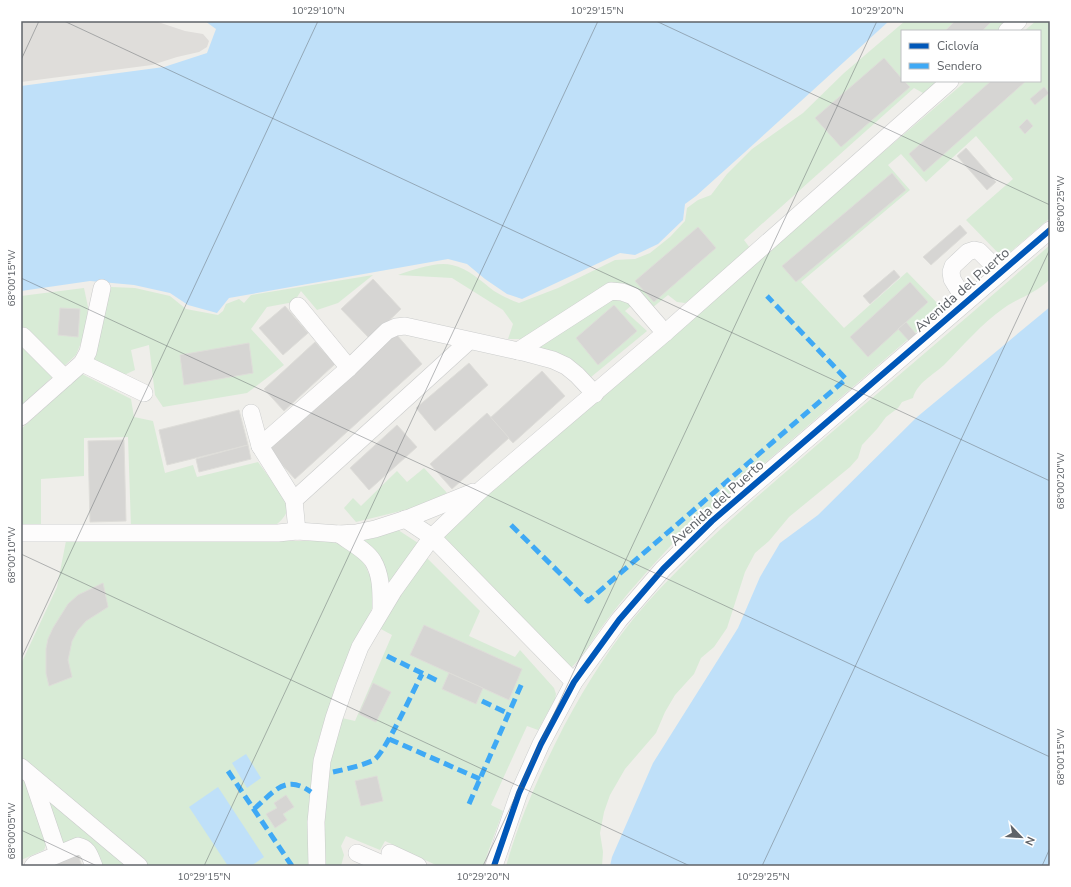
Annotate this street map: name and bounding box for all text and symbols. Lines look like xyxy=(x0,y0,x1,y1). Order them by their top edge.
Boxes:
text: 10°29'10"N xyxy=(291,4,345,18)
text: 10°29'15"N xyxy=(570,4,624,18)
text: 10°29'20"N xyxy=(850,4,904,18)
legend xyxy=(901,30,1041,82)
text: Ciclovía xyxy=(937,38,979,54)
text: Sendero xyxy=(937,58,982,74)
text: 68°00'25"W xyxy=(1054,176,1068,232)
street label: Avenida del Puerto xyxy=(910,243,1014,337)
text: 68°00'15"W xyxy=(5,250,19,306)
text: 68°00'20"W xyxy=(1054,453,1068,509)
street label: Avenida del Puerto xyxy=(666,456,768,550)
text: 68°00'10"W xyxy=(5,527,19,583)
text: 68°00'15"W xyxy=(1054,729,1068,785)
text: 68°00'05"W xyxy=(5,803,19,859)
north arrow xyxy=(1001,817,1041,857)
text: N xyxy=(1021,834,1038,848)
text: 10°29'15"N xyxy=(177,870,231,884)
text: 10°29'20"N xyxy=(456,870,510,884)
text: 10°29'25"N xyxy=(736,870,790,884)

